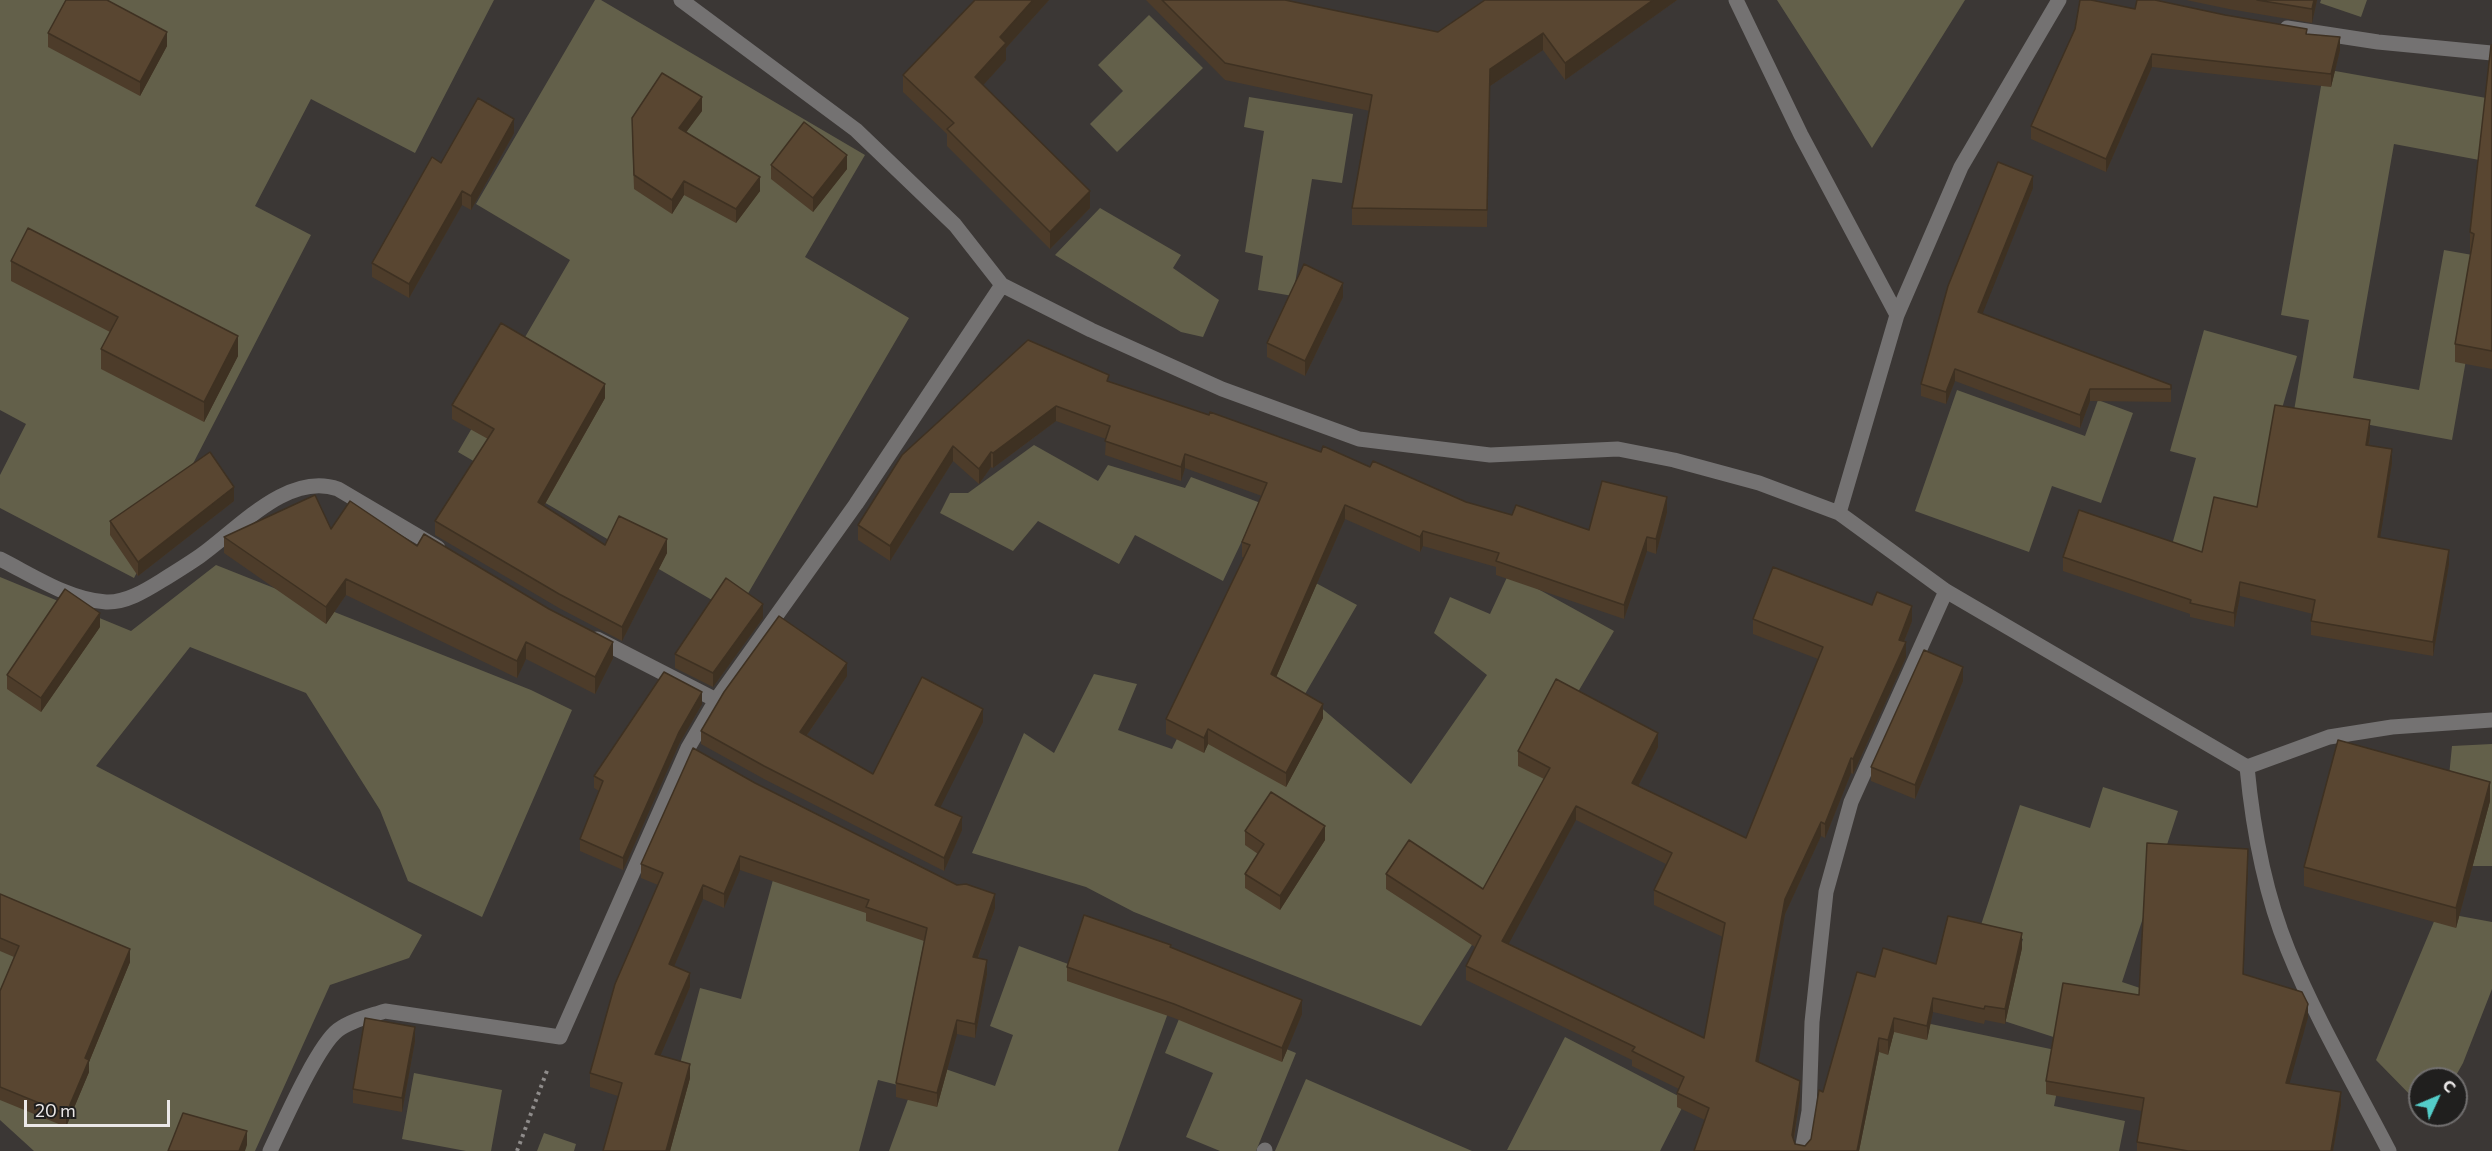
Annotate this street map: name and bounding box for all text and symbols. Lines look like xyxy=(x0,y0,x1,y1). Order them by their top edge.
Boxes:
north arrow xyxy=(2408,1067,2468,1127)
text: С xyxy=(2439,1075,2461,1096)
scale bar xyxy=(27,1088,172,1126)
text: 20 m xyxy=(35,1099,76,1121)

